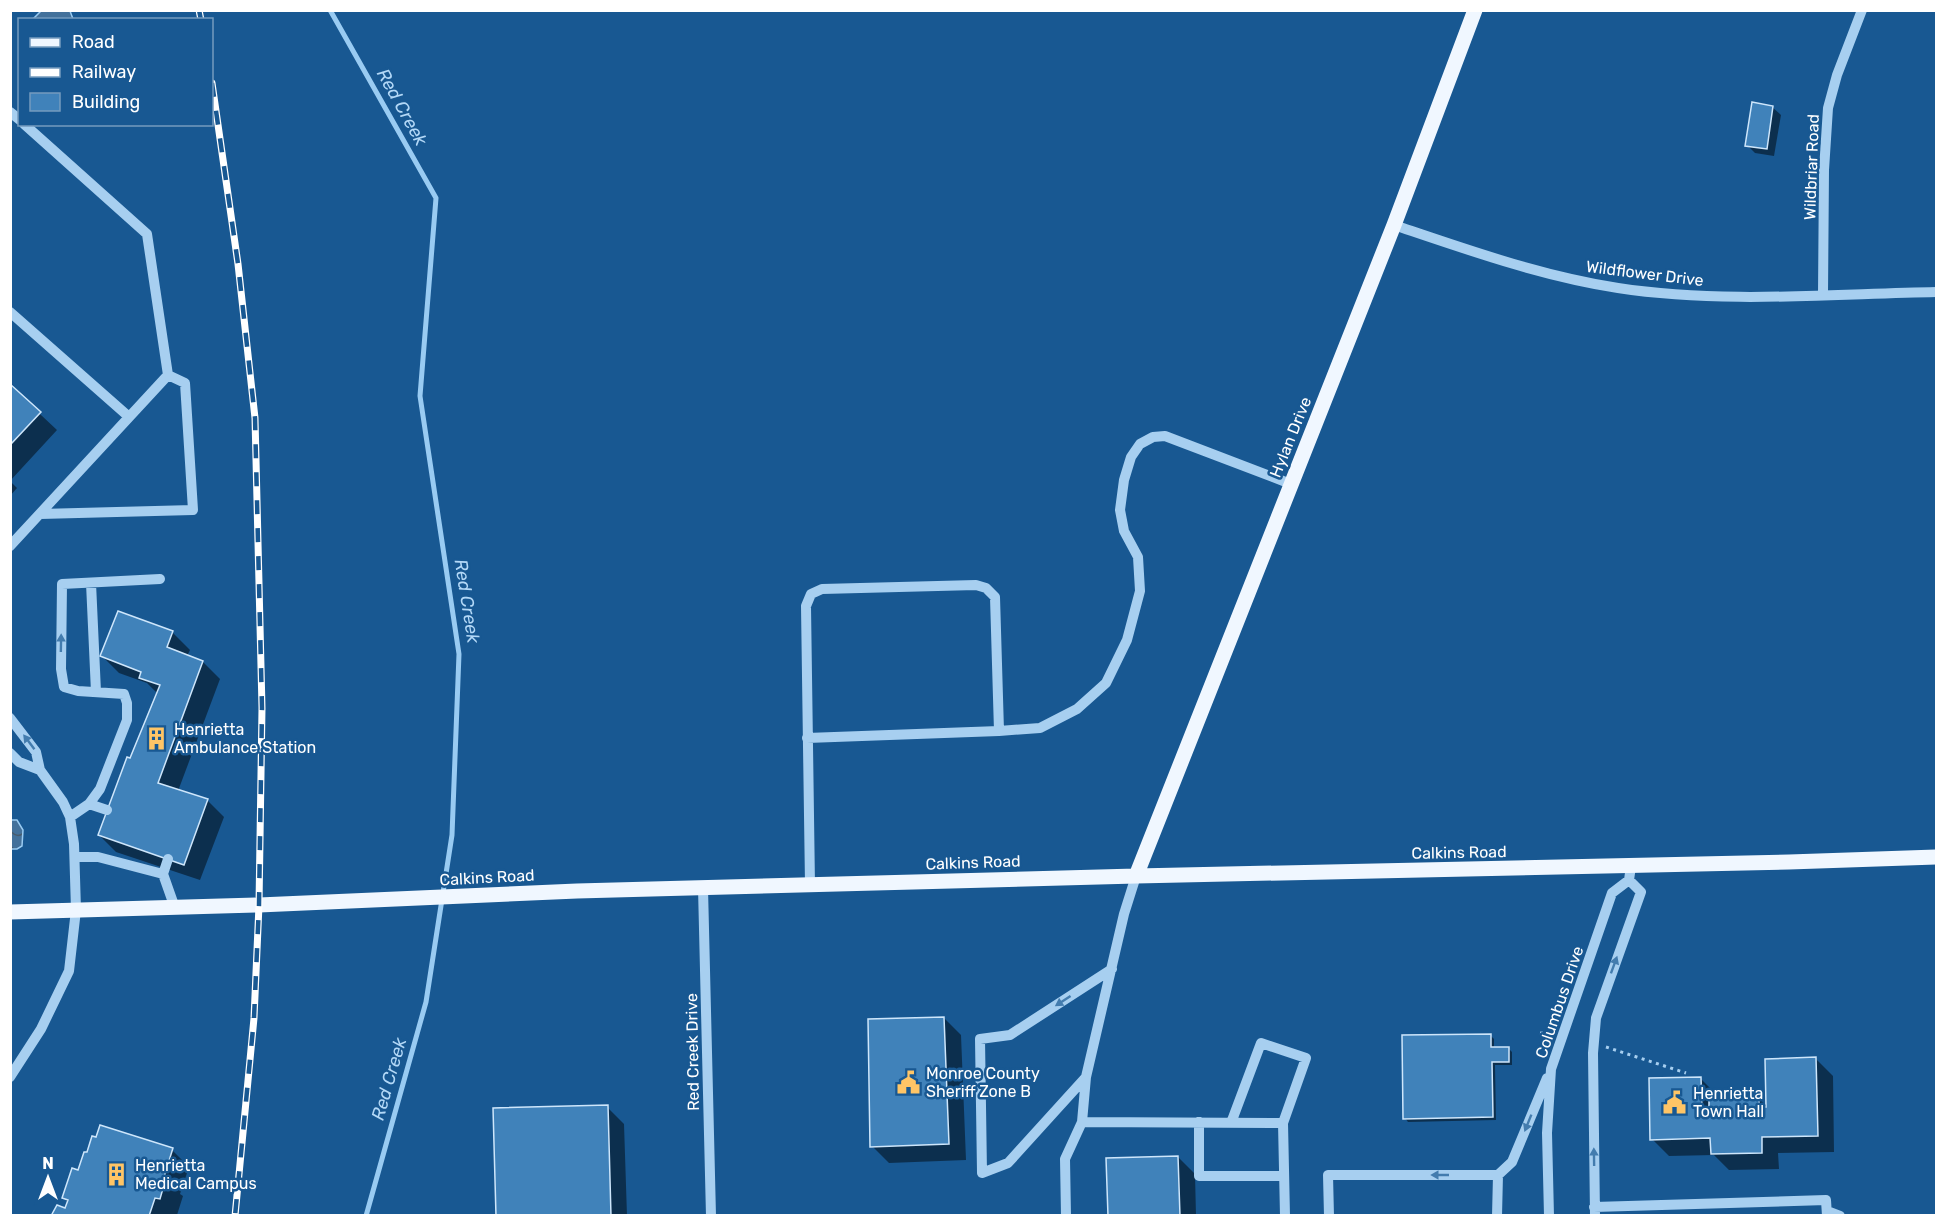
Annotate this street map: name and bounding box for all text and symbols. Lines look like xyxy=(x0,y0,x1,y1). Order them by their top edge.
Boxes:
legend xyxy=(18,18,213,126)
text: Road xyxy=(72,31,115,53)
text: Railway xyxy=(72,61,136,83)
water label: Red Creek xyxy=(372,64,433,150)
text: Building xyxy=(72,91,140,113)
street label: Wildbriar Road xyxy=(1800,114,1823,220)
street label: Wildflower Drive xyxy=(1585,257,1705,290)
street label: Hylan Drive xyxy=(1266,394,1315,480)
water label: Red Creek xyxy=(449,557,485,645)
one-way arrow xyxy=(57,634,66,653)
place label: Henrietta Ambulance Station xyxy=(174,720,316,757)
building icon: Henrietta Ambulance Station xyxy=(143,725,169,751)
one-way arrow xyxy=(24,735,36,750)
street label: Calkins Road xyxy=(1411,842,1507,863)
street label: Calkins Road xyxy=(925,851,1021,874)
street label: Calkins Road xyxy=(439,866,535,889)
street label: Columbus Drive xyxy=(1531,944,1588,1061)
one-way arrow xyxy=(1609,956,1619,974)
street label: Red Creek Drive xyxy=(682,993,703,1111)
one-way arrow xyxy=(1055,995,1071,1006)
water label: Red Creek xyxy=(367,1034,411,1123)
place label: Monroe County Sheriff Zone B xyxy=(926,1064,1040,1101)
public building icon: Monroe County Sheriff Zone B xyxy=(895,1069,921,1095)
place label: Henrietta Town Hall xyxy=(1693,1084,1764,1121)
public building icon: Henrietta Town Hall xyxy=(1662,1089,1688,1115)
one-way arrow xyxy=(1523,1114,1532,1132)
north arrow xyxy=(18,1148,78,1208)
one-way arrow xyxy=(1589,1148,1599,1167)
text: N xyxy=(42,1154,54,1173)
place label: Henrietta Medical Campus xyxy=(135,1156,257,1193)
building icon: Henrietta Medical Campus xyxy=(104,1161,130,1187)
one-way arrow xyxy=(1430,1170,1449,1180)

